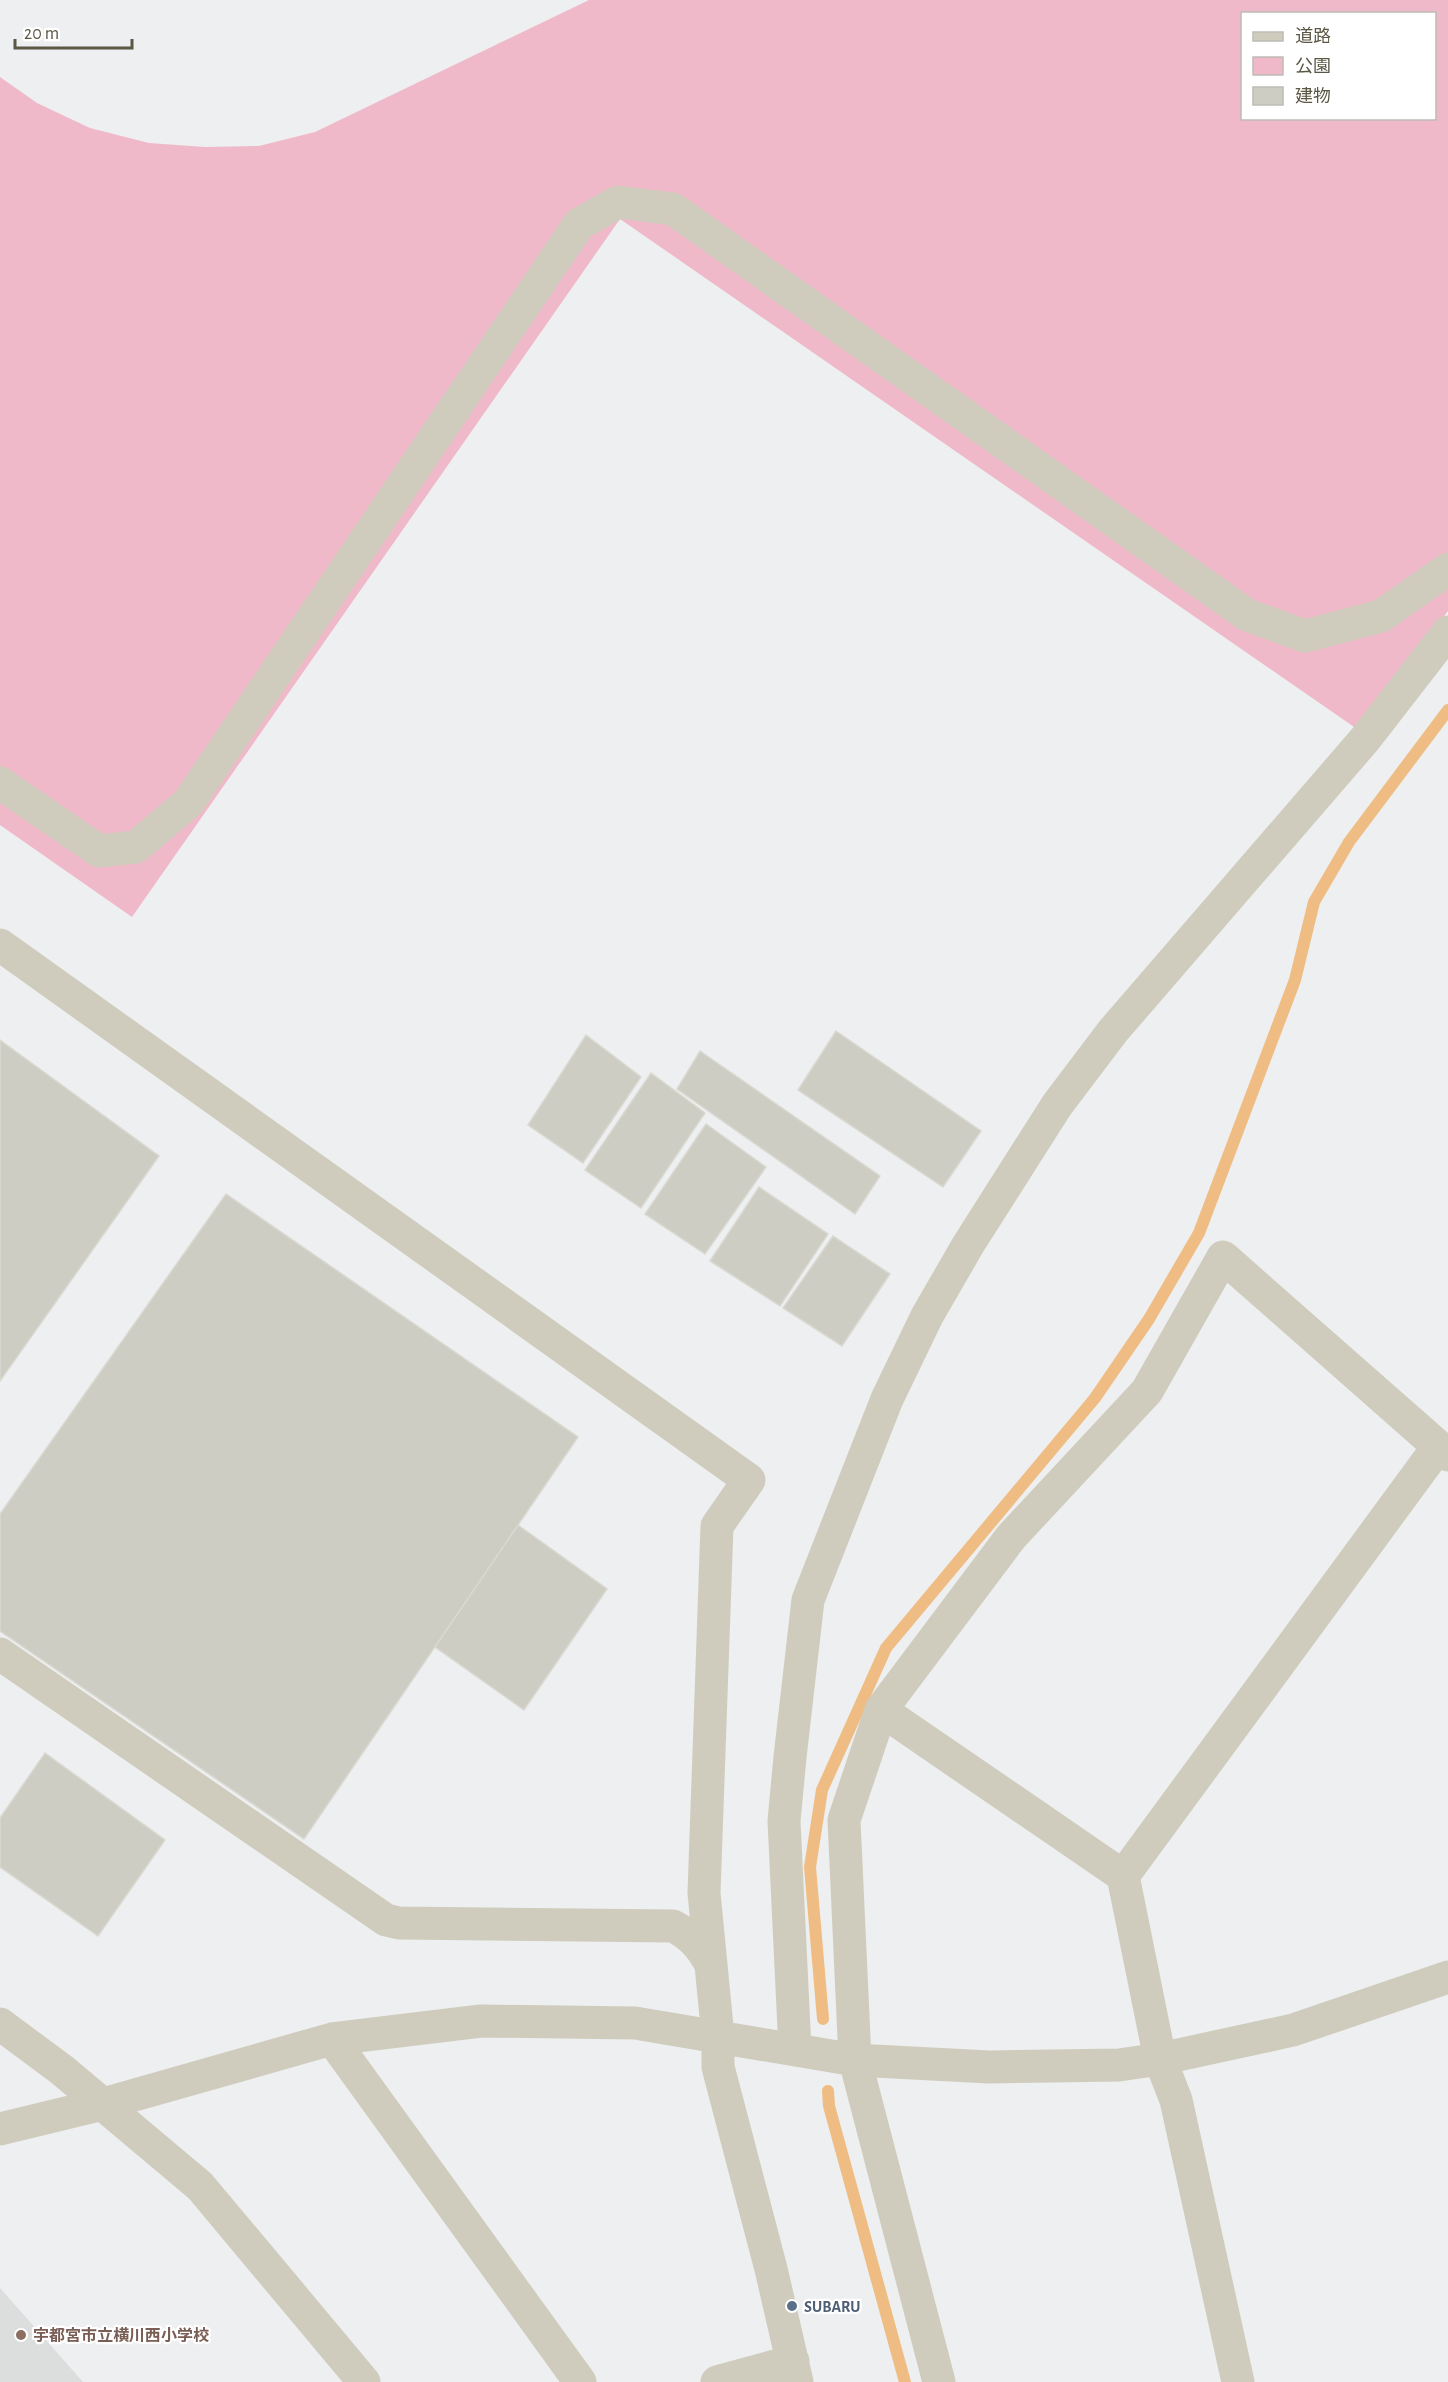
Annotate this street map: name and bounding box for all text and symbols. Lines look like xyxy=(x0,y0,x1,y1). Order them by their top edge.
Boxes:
scale bar xyxy=(15,12,132,50)
legend xyxy=(1241,12,1436,120)
text: 20 m xyxy=(24,25,59,43)
text: 道路 xyxy=(1295,26,1331,46)
text: 公園 xyxy=(1295,57,1331,76)
text: 建物 xyxy=(1295,86,1331,106)
marker: SUBARU xyxy=(785,2299,799,2313)
place label: SUBARU xyxy=(804,2299,860,2315)
place label: 宇都宮市立横川西小学校 xyxy=(33,2326,209,2344)
marker: 宇都宮市立横川西小学校 xyxy=(14,2328,28,2342)

